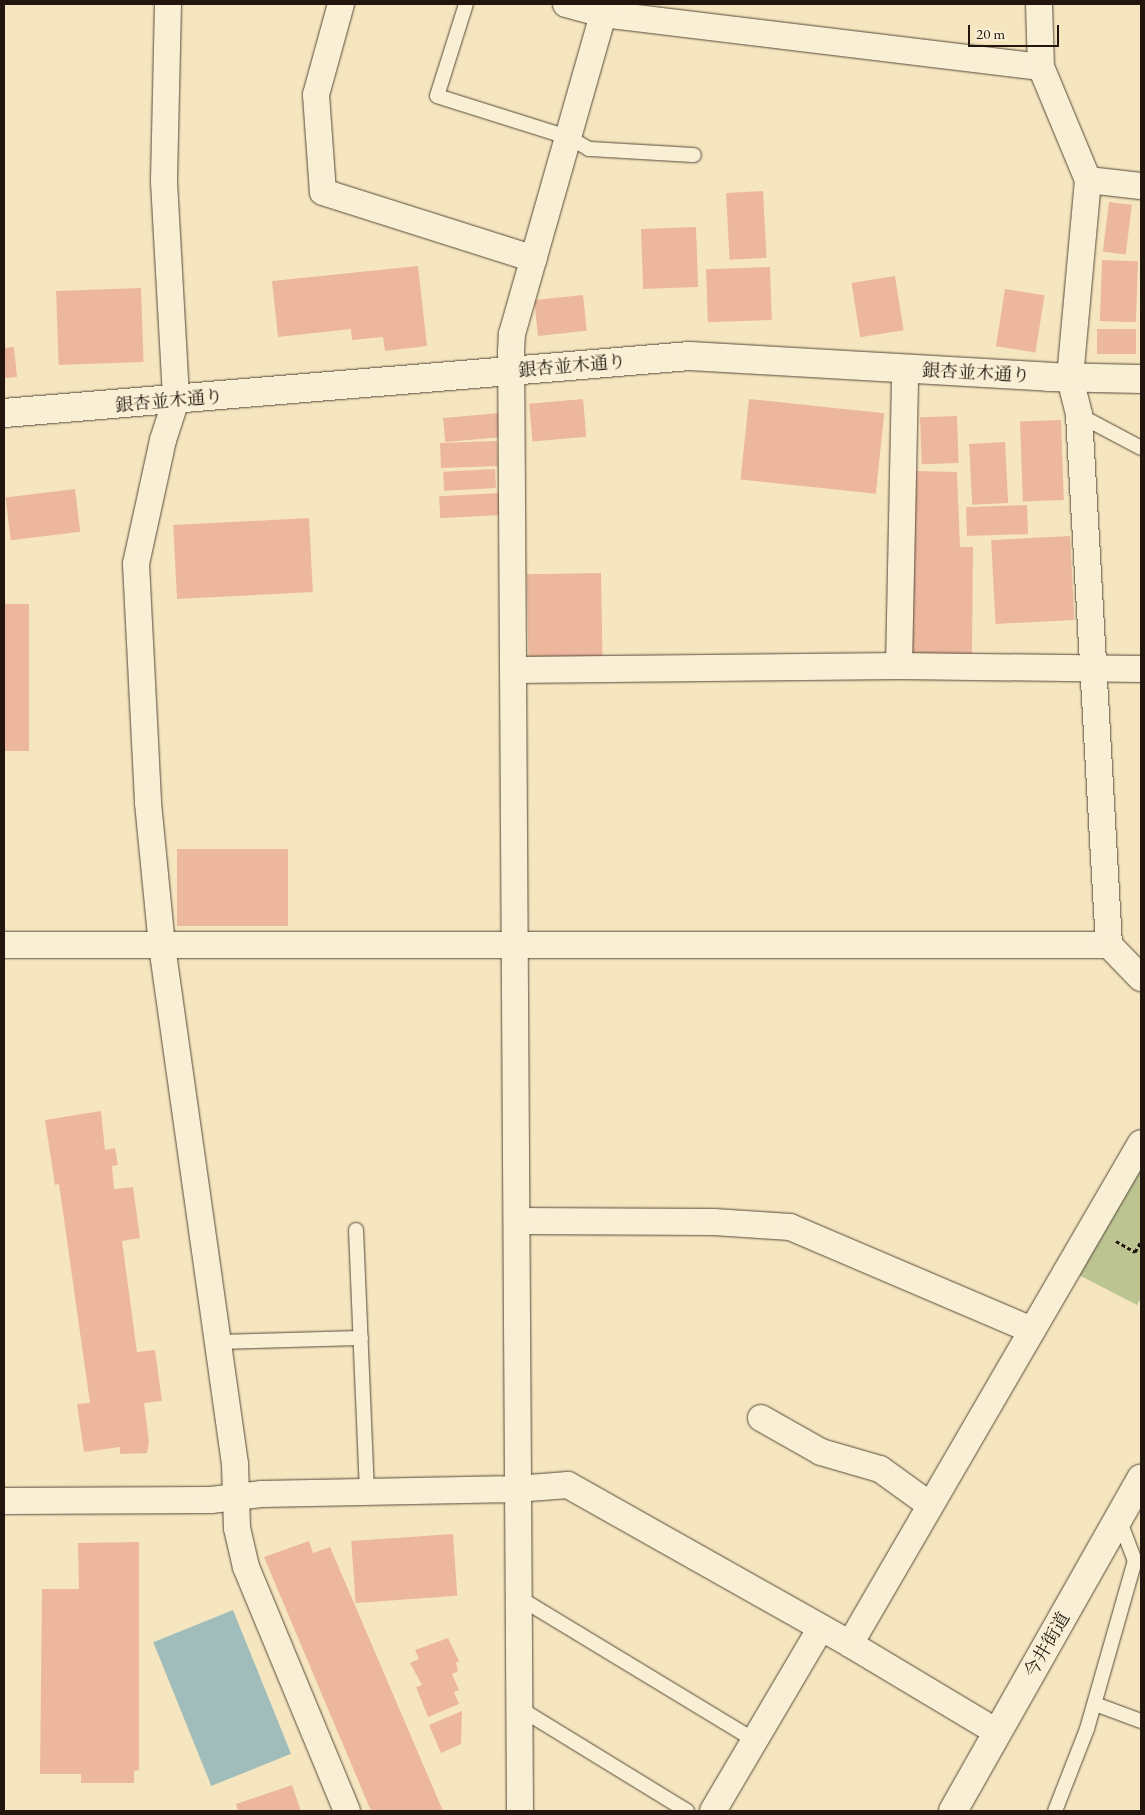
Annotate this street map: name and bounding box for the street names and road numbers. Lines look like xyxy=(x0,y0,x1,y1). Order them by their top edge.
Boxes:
street label: 銀杏並木通り xyxy=(517,351,627,381)
street label: 銀杏並木通り xyxy=(922,359,1030,387)
street label: 銀杏並木通り xyxy=(114,386,224,416)
street label: 今井街道 xyxy=(1020,1608,1074,1682)

